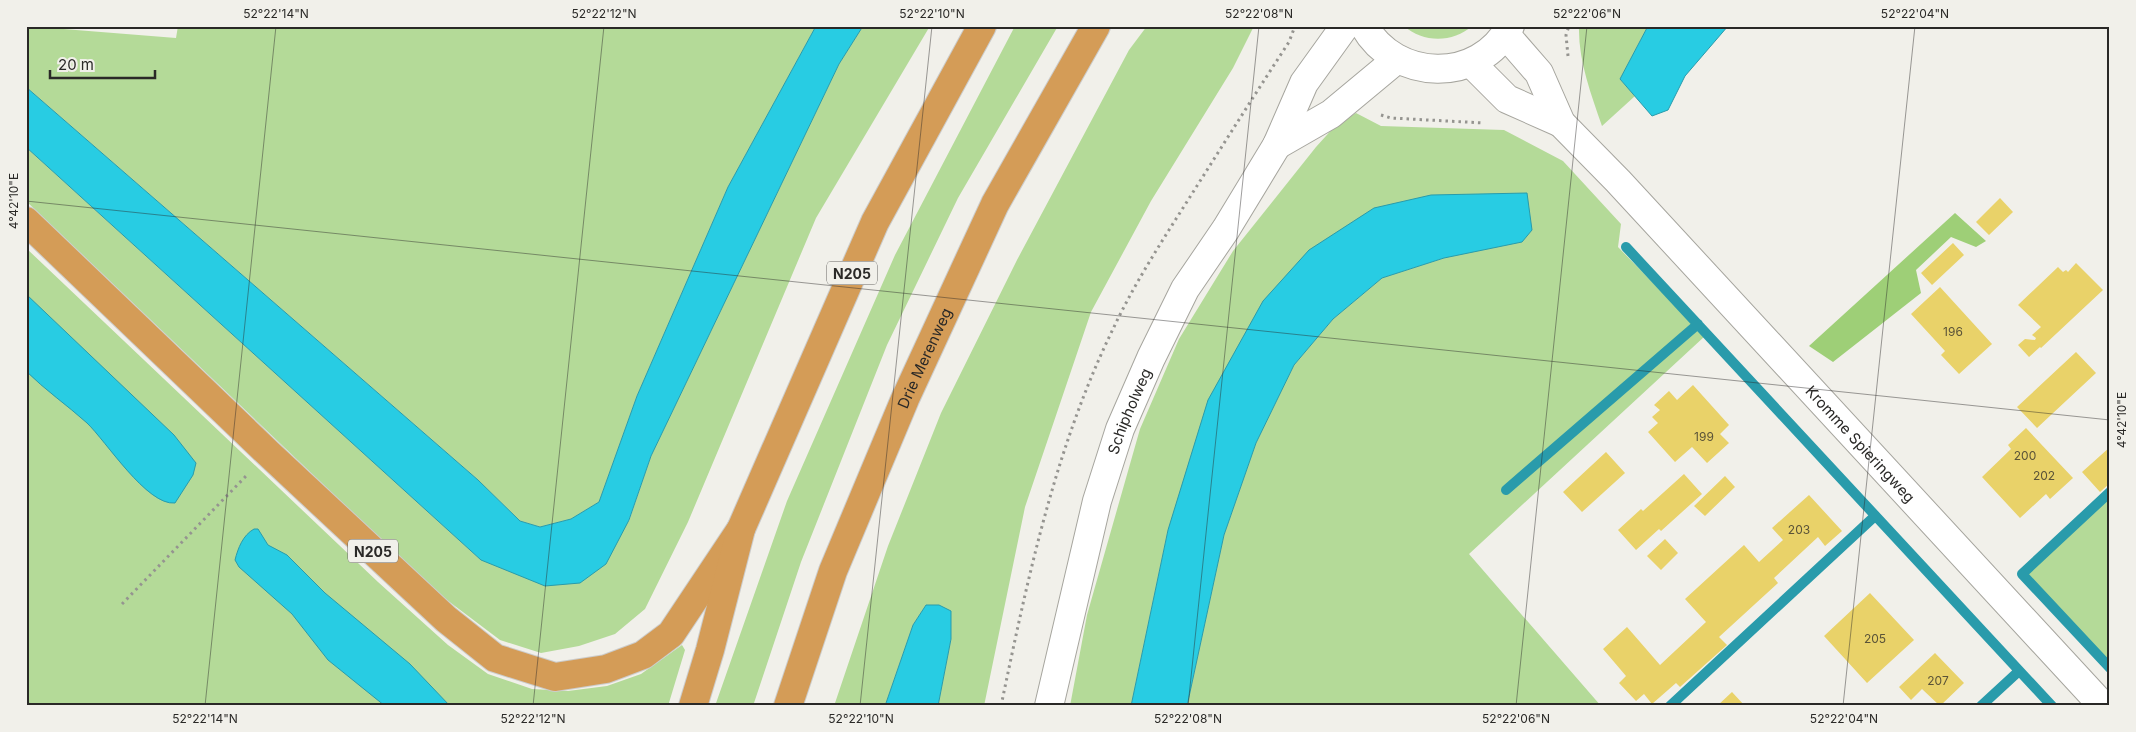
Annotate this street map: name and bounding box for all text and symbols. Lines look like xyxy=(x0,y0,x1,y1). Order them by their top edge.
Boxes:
text: 52°22'14"N xyxy=(243,6,309,21)
text: 52°22'12"N xyxy=(571,6,637,21)
text: 52°22'10"N xyxy=(899,6,965,21)
text: 52°22'08"N xyxy=(1225,6,1293,21)
text: 52°22'06"N xyxy=(1553,6,1621,21)
text: 52°22'04"N xyxy=(1881,6,1949,21)
scale bar xyxy=(50,48,155,80)
text: 20 m xyxy=(58,55,94,74)
text: 4°42'10"E xyxy=(6,173,21,229)
road number: N205 xyxy=(827,262,877,284)
street label: Drie Merenweg xyxy=(893,305,955,411)
house number: 196 xyxy=(1943,324,1963,339)
street label: Schipholweg xyxy=(1103,365,1155,456)
street label: Kromme Spieringweg xyxy=(1802,381,1919,506)
text: 4°42'10"E xyxy=(2114,392,2129,448)
house number: 199 xyxy=(1694,429,1714,444)
house number: 200 xyxy=(2014,448,2036,463)
house number: 202 xyxy=(2033,468,2055,483)
house number: 203 xyxy=(1788,522,1810,537)
road number: N205 xyxy=(348,540,398,562)
house number: 205 xyxy=(1864,631,1886,646)
house number: 207 xyxy=(1927,673,1949,688)
text: 52°22'14"N xyxy=(172,711,238,726)
text: 52°22'12"N xyxy=(500,711,566,726)
text: 52°22'10"N xyxy=(828,711,894,726)
text: 52°22'08"N xyxy=(1154,711,1222,726)
text: 52°22'06"N xyxy=(1482,711,1550,726)
text: 52°22'04"N xyxy=(1810,711,1878,726)

